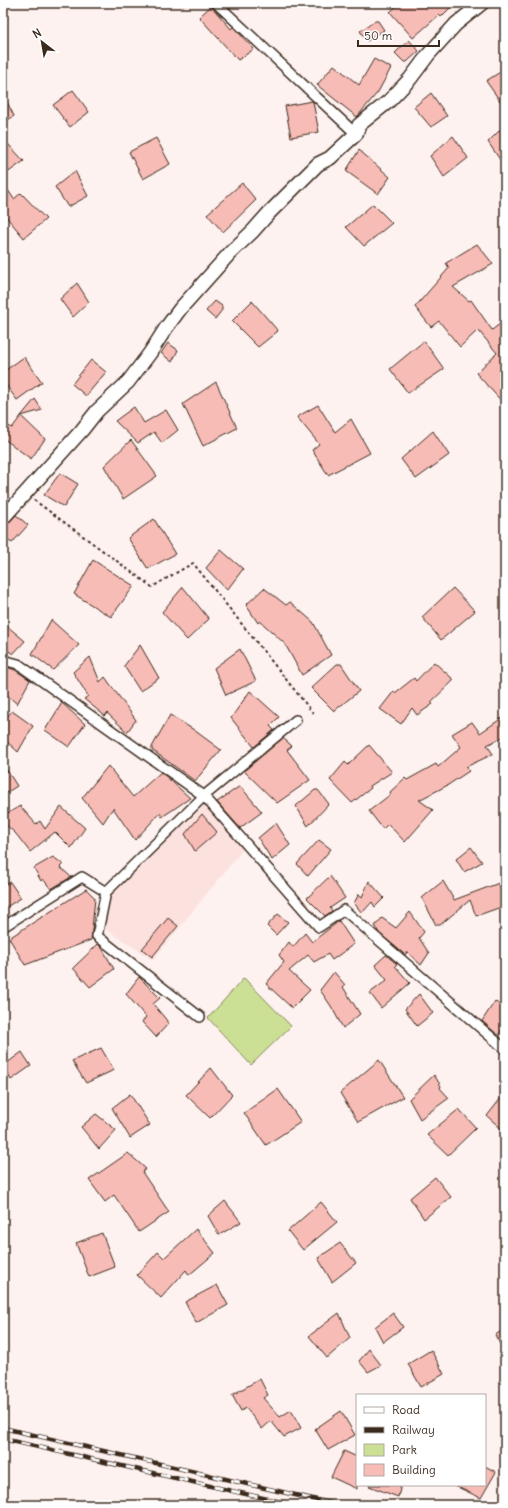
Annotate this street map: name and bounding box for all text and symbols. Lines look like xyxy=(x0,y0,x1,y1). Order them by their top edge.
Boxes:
north arrow xyxy=(22,22,62,62)
scale bar xyxy=(358,22,439,48)
text: N xyxy=(30,25,44,41)
text: 50 m xyxy=(364,28,393,43)
legend xyxy=(356,1394,486,1486)
text: Road xyxy=(392,1402,420,1417)
text: Railway xyxy=(392,1422,435,1437)
text: Park xyxy=(392,1442,417,1457)
text: Building xyxy=(392,1462,436,1477)

